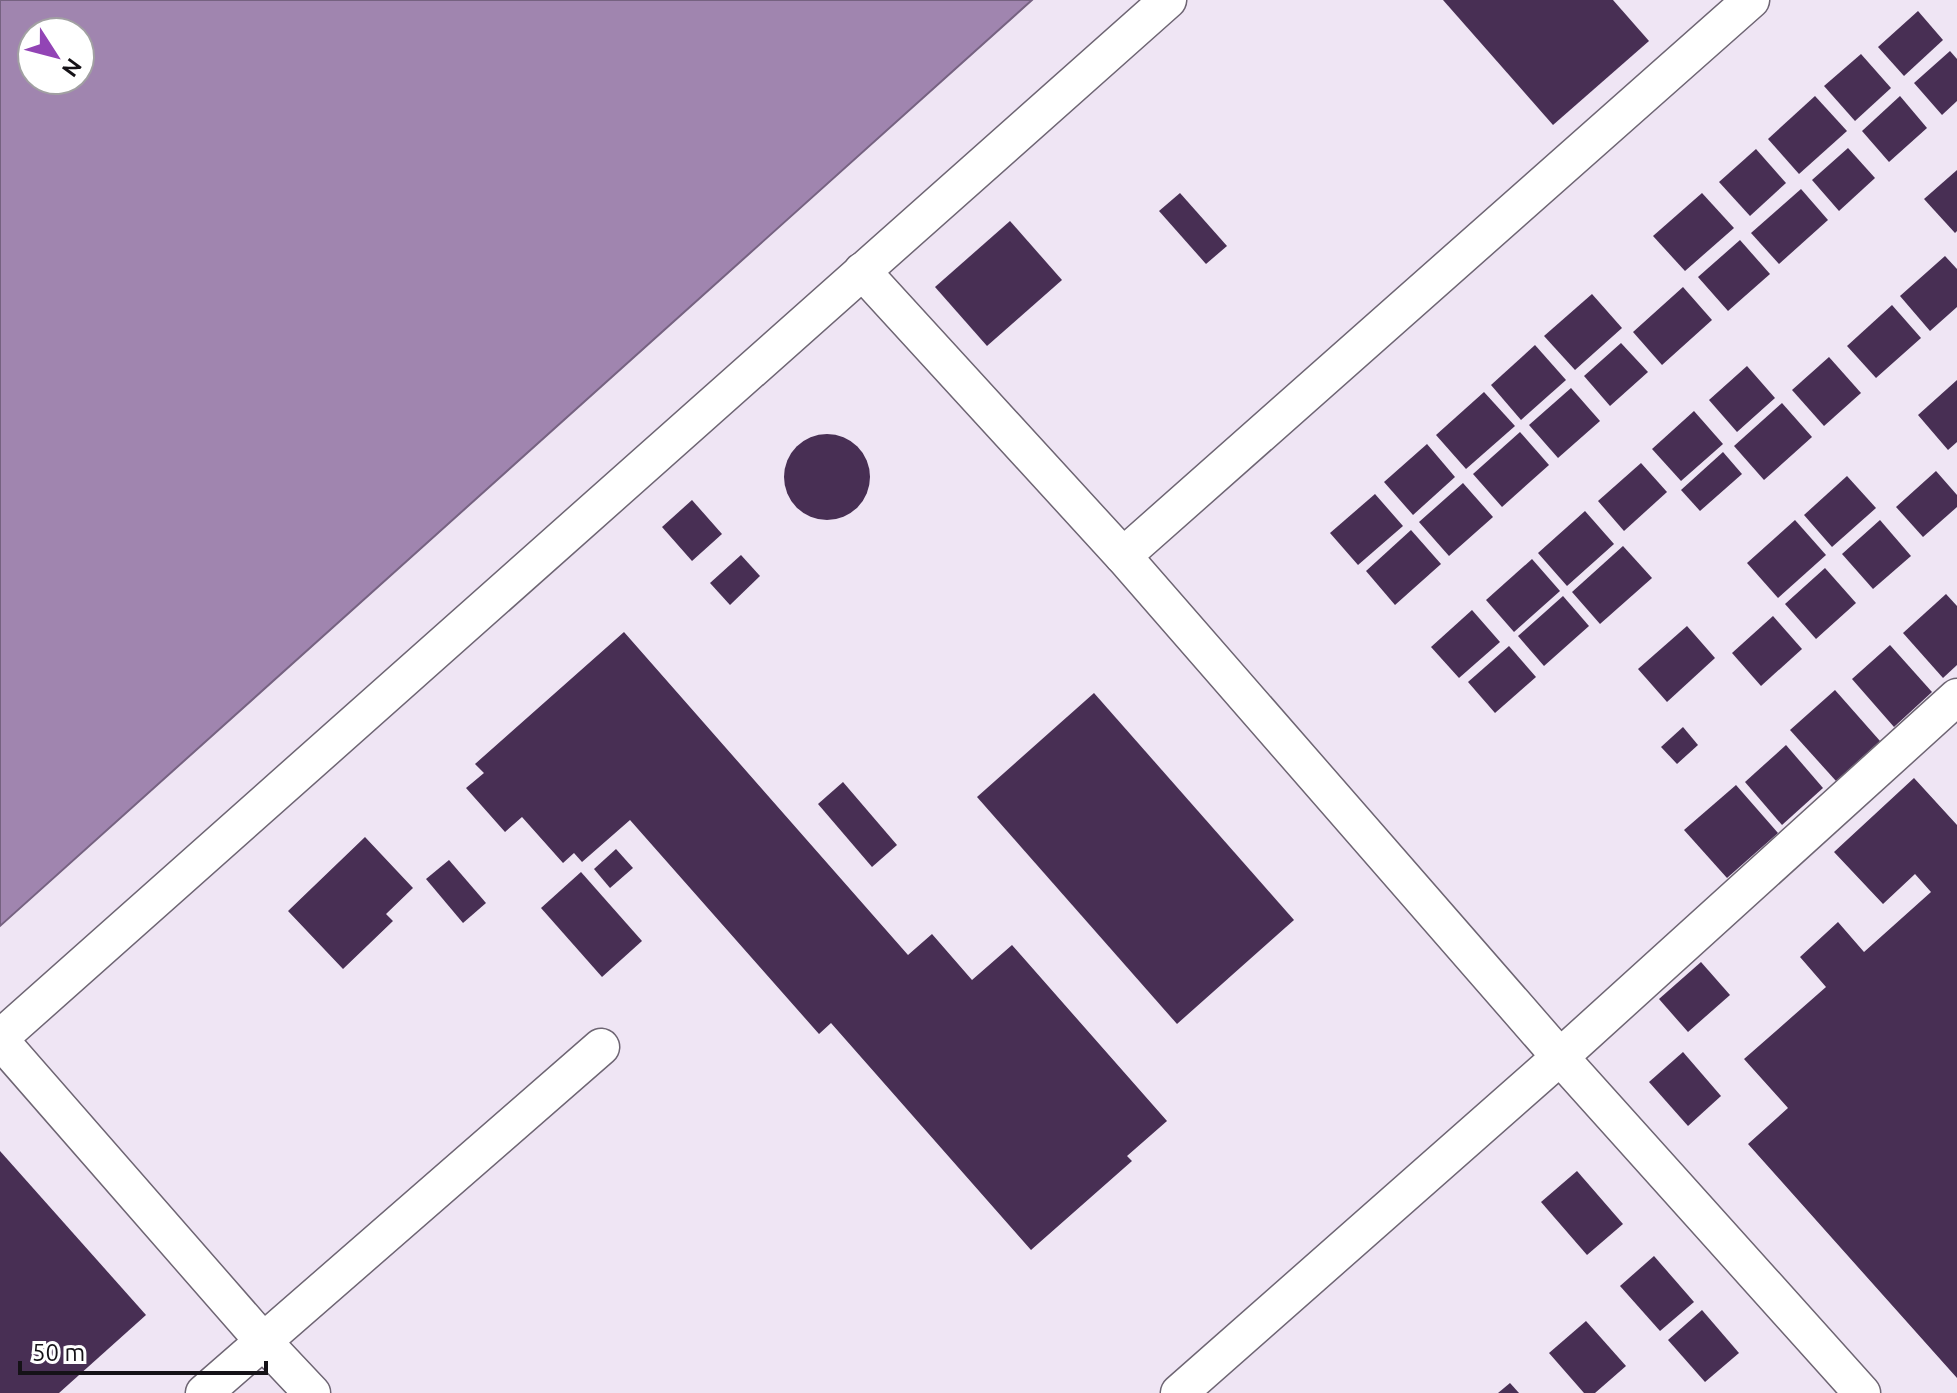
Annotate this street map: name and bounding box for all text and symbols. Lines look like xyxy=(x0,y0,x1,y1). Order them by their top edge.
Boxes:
north arrow xyxy=(16,16,96,96)
text: N xyxy=(58,54,88,82)
scale bar xyxy=(20,1325,266,1375)
text: 50 m xyxy=(32,1339,85,1366)

